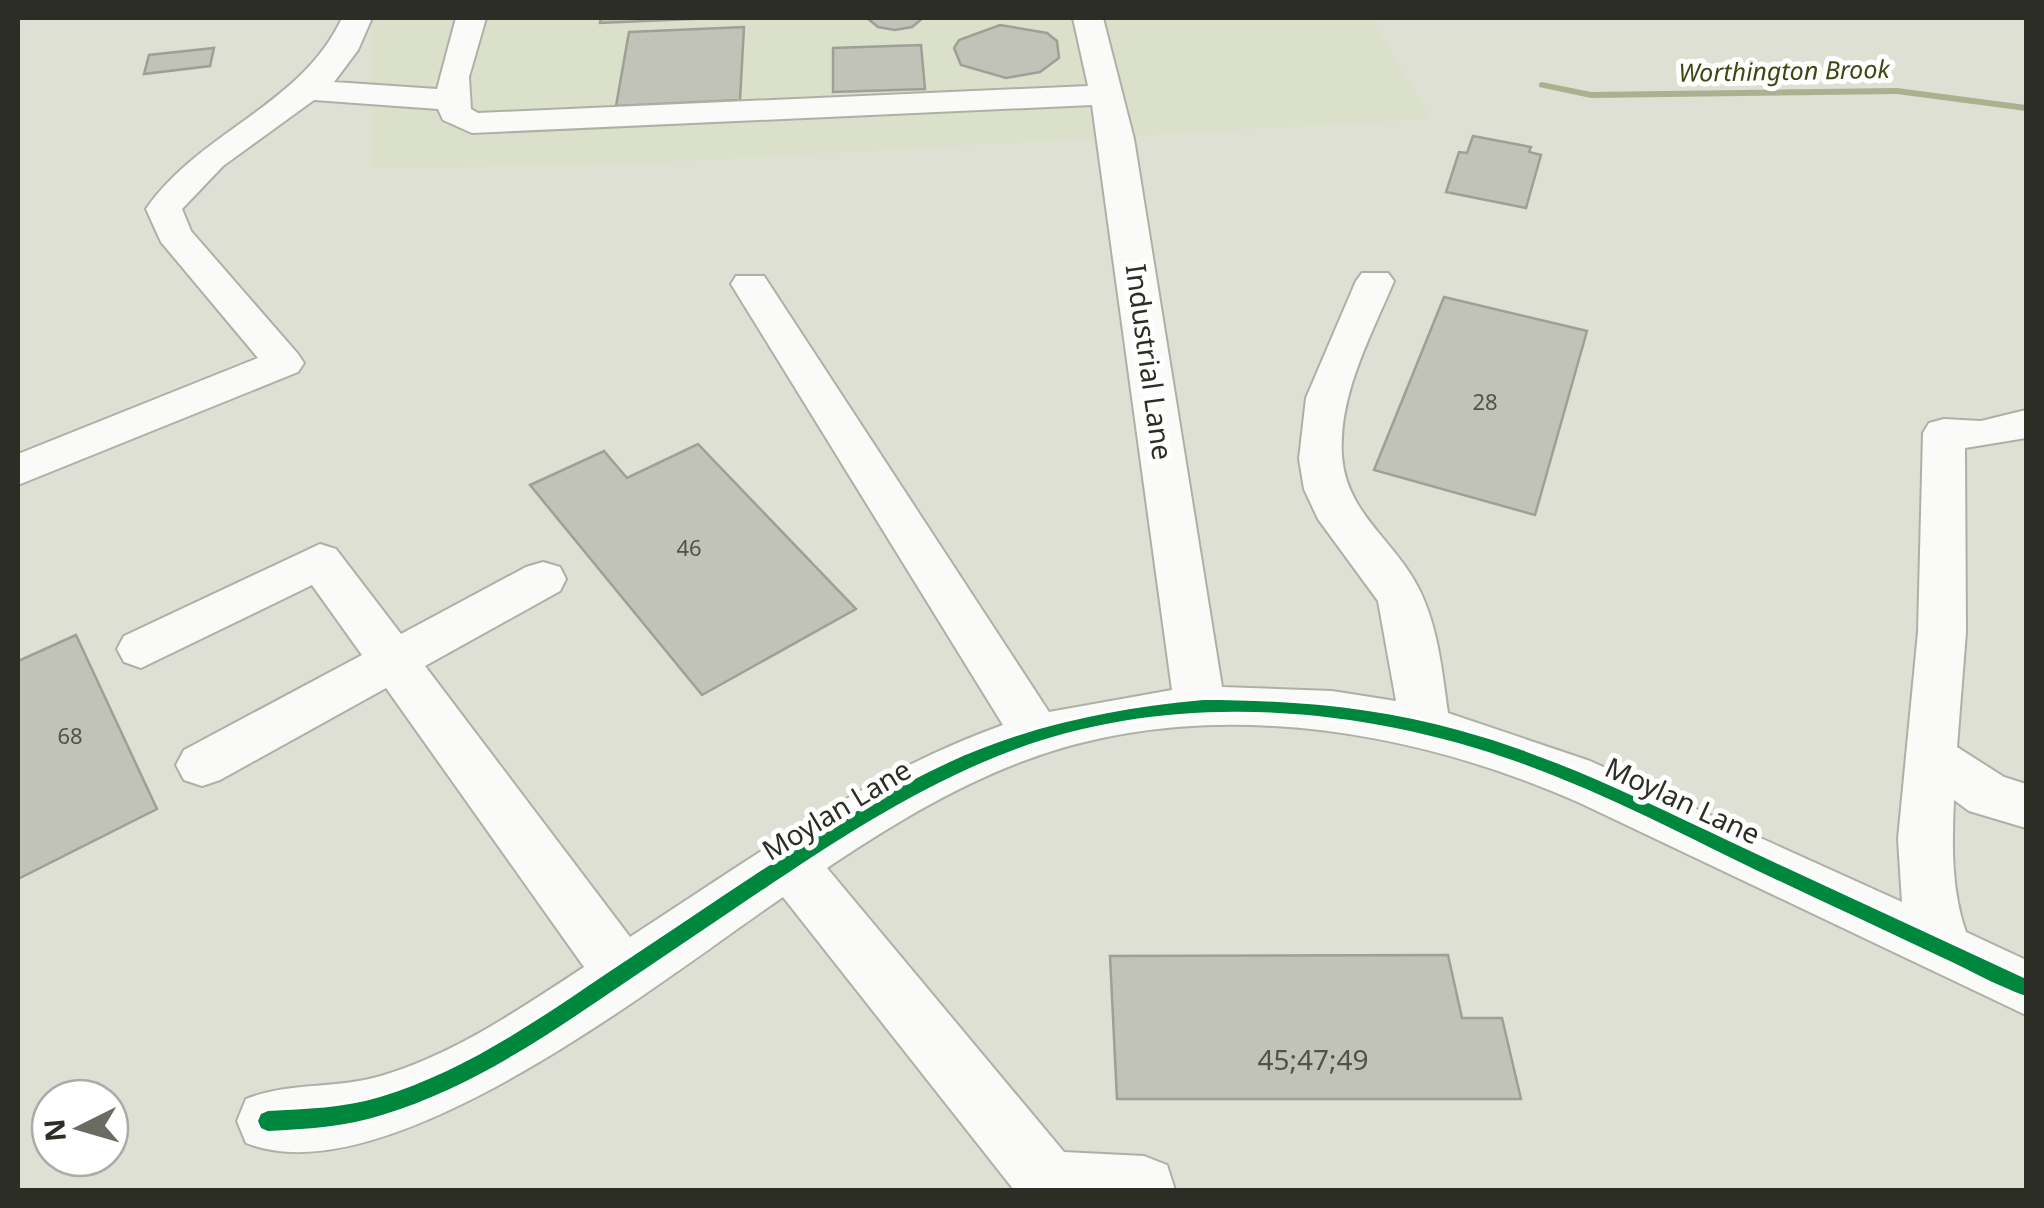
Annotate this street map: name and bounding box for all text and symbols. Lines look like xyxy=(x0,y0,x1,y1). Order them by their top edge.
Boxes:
water label: Worthington Brook xyxy=(1678,51,1892,89)
street label: Industrial Lane xyxy=(1117,262,1183,462)
house number: 28 xyxy=(1472,386,1498,416)
house number: 46 xyxy=(676,532,702,562)
house number: 68 xyxy=(57,720,83,750)
street label: Moylan Lane xyxy=(1599,747,1767,853)
street label: Moylan Lane xyxy=(755,750,917,868)
house number: 45;47;49 xyxy=(1257,1040,1369,1078)
north arrow xyxy=(30,1078,130,1178)
text: N xyxy=(34,1117,74,1143)

